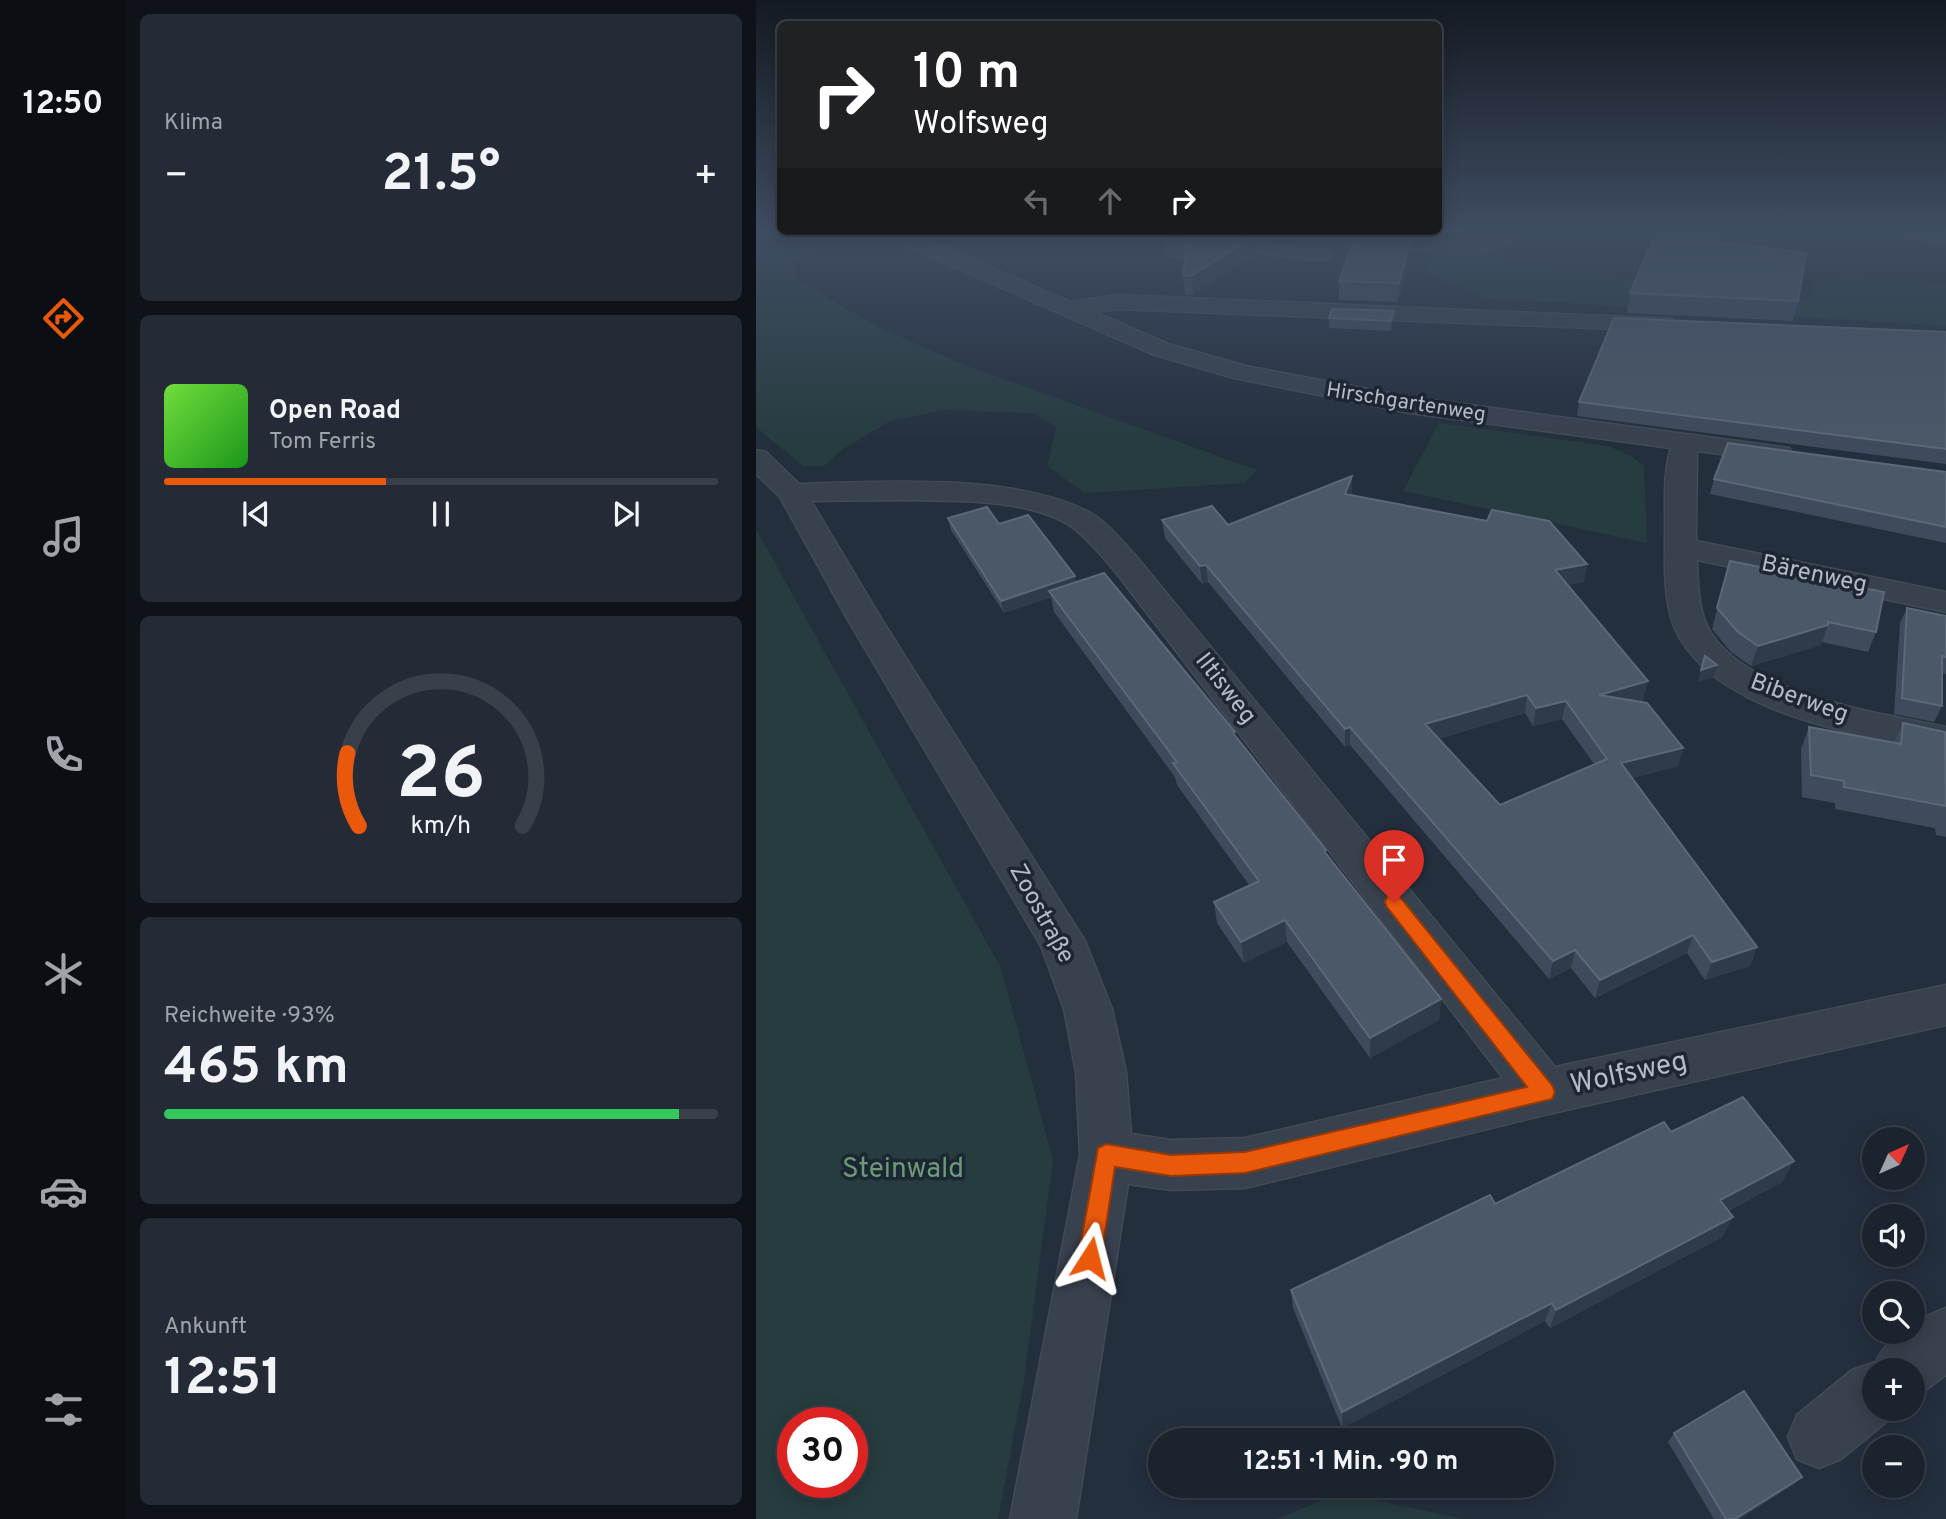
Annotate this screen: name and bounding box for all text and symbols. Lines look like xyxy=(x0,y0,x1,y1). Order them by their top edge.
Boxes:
text: 10 m xyxy=(913,44,1020,106)
icon: right xyxy=(798,49,889,140)
text: 12:50 xyxy=(23,85,103,125)
text: Wolfsweg xyxy=(913,105,1048,145)
text: Klima xyxy=(164,109,223,138)
text: 21.5° xyxy=(382,143,500,209)
text: − xyxy=(164,153,189,202)
text: + xyxy=(693,153,718,202)
icon: left xyxy=(1018,182,1056,220)
icon: ahead xyxy=(1091,182,1129,220)
icon: right xyxy=(1164,182,1202,220)
icon: directions xyxy=(39,294,88,343)
street label: Hirschgartenweg xyxy=(1324,377,1488,429)
text: Open Road xyxy=(269,395,401,428)
text: Tom Ferris xyxy=(269,428,376,457)
icon: previous xyxy=(237,495,275,533)
icon: pause xyxy=(422,495,460,533)
icon: next xyxy=(607,495,645,533)
icon: music xyxy=(39,512,88,561)
street label: Bärenweg xyxy=(1758,549,1870,601)
street label: Iltisweg xyxy=(1188,647,1262,731)
street label: Biberweg xyxy=(1746,667,1852,731)
icon: phone xyxy=(39,730,88,779)
text: 26 xyxy=(396,732,486,824)
text: km/h xyxy=(411,810,471,842)
pin xyxy=(1364,830,1424,902)
icon: arrive xyxy=(1375,841,1413,879)
street label: Zoostraße xyxy=(1002,859,1080,969)
icon: climate xyxy=(39,949,88,998)
text: Reichweite · 93% xyxy=(164,1002,335,1031)
text: 465 km xyxy=(164,1036,349,1102)
street label: Wolfsweg xyxy=(1567,1044,1691,1104)
north arrow xyxy=(1862,1127,1925,1190)
map controls xyxy=(1862,1127,1925,1498)
park label: Steinwald xyxy=(842,1152,964,1188)
icon: car xyxy=(39,1167,88,1216)
button: sound xyxy=(1862,1204,1925,1267)
position arrow xyxy=(1053,1221,1127,1295)
button: search xyxy=(1862,1281,1925,1344)
text: Ankunft xyxy=(164,1313,247,1342)
text: 12:51 xyxy=(164,1347,282,1413)
button: + xyxy=(1862,1358,1925,1421)
icon: filters xyxy=(39,1385,88,1434)
speed limit sign: 30 xyxy=(777,1407,868,1498)
button: − xyxy=(1862,1435,1925,1498)
text: 12:51 · 1 Min. · 90 m xyxy=(1244,1446,1458,1479)

